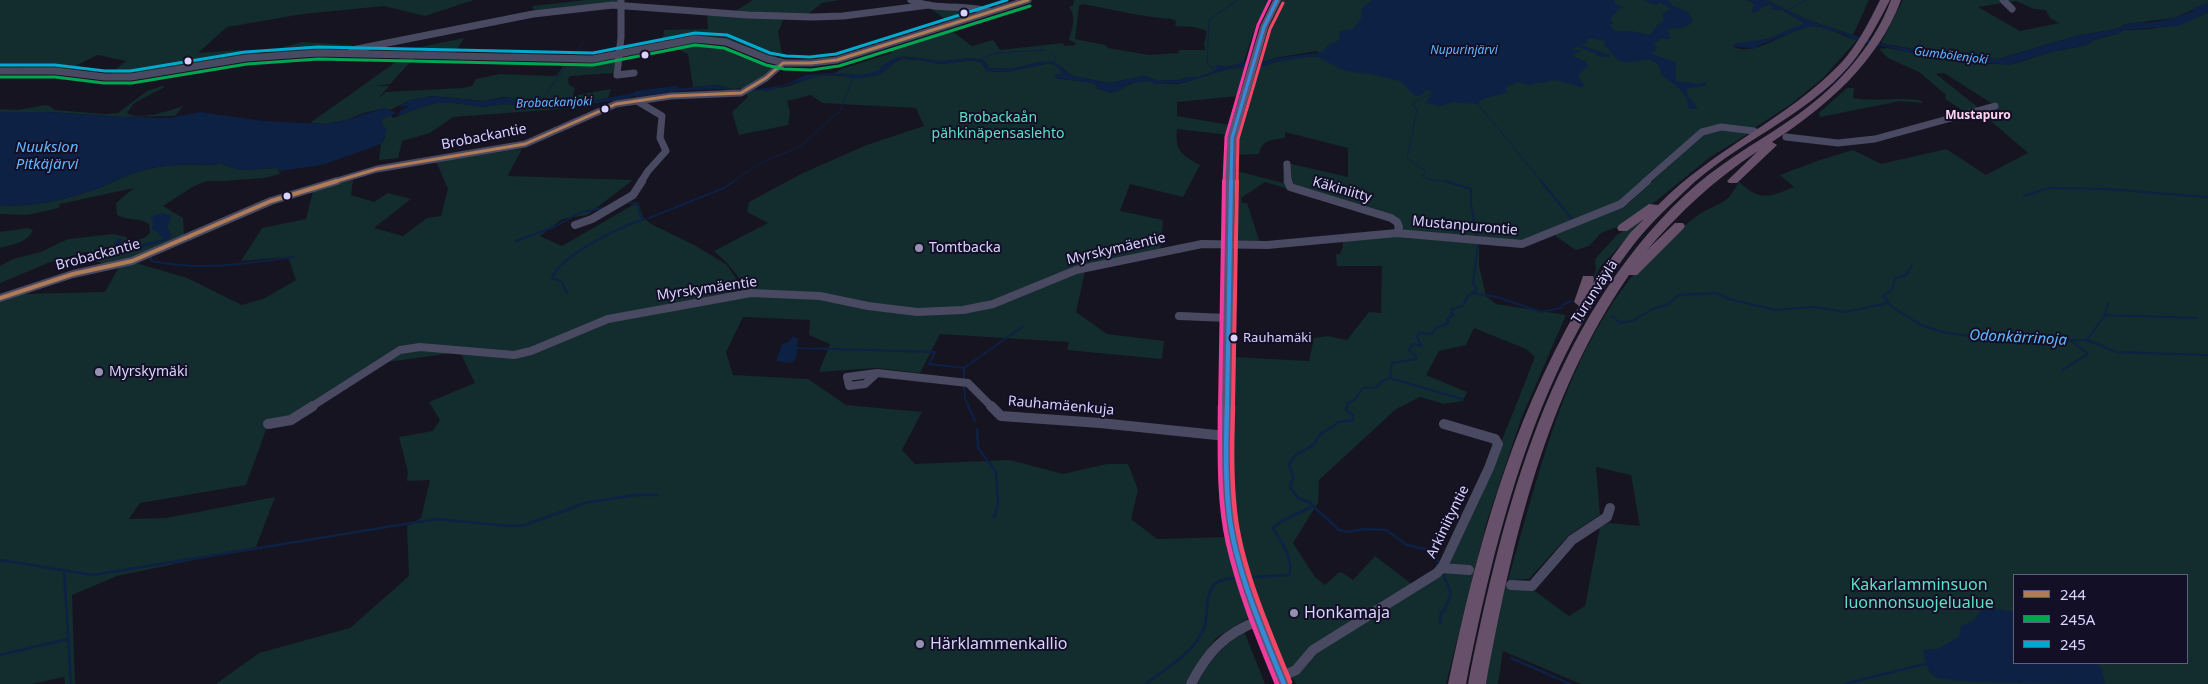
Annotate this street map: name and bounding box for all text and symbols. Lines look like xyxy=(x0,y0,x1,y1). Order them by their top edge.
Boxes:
unlabelled marker xyxy=(959,8,969,18)
water label: Nupurinjärvi xyxy=(1430,44,1498,58)
water label: Gumbölenjoki xyxy=(1913,44,1989,68)
unlabelled marker xyxy=(640,50,650,60)
unlabelled marker xyxy=(183,56,193,66)
water label: Brobackanjoki xyxy=(516,94,592,112)
unlabelled marker xyxy=(600,104,610,114)
district label: Mustapuro xyxy=(1945,109,2011,123)
park label: Brobackaån pähkinäpensaslehto xyxy=(932,110,1064,142)
street label: Brobackantie xyxy=(440,120,528,154)
water label: Nuuksion Pitkäjärvi xyxy=(16,139,78,174)
street label: Käkiniitty xyxy=(1310,174,1374,206)
unlabelled marker xyxy=(282,191,292,201)
street label: Mustanpurontie xyxy=(1411,213,1519,239)
street label: Myrskymäentie xyxy=(1065,229,1167,269)
street label: Brobackantie xyxy=(54,236,142,274)
place label: Tomtbacka xyxy=(929,240,1001,256)
marker: Tomtbacka xyxy=(913,242,925,254)
street label: Turunväylä xyxy=(1568,257,1622,327)
street label: Myrskymäentie xyxy=(656,274,758,304)
water label: Odonkärrinoja xyxy=(1969,326,2067,350)
place label: Rauhamäki xyxy=(1243,330,1311,346)
marker: Rauhamäki xyxy=(1229,333,1239,343)
place label: Myrskymäki xyxy=(109,364,188,380)
marker: Myrskymäki xyxy=(93,366,105,378)
street label: Rauhamäenkuja xyxy=(1007,393,1115,419)
street label: Arkiniityntie xyxy=(1423,483,1473,561)
legend xyxy=(2013,574,2188,664)
park label: Kakarlamminsuon luonnonsuojelualue xyxy=(1844,575,1994,613)
text: 244 xyxy=(2060,584,2086,604)
place label: Honkamaja xyxy=(1304,603,1390,623)
marker: Honkamaja xyxy=(1288,607,1300,619)
text: 245A xyxy=(2060,609,2095,629)
place label: Härklammenkallio xyxy=(930,634,1068,654)
text: 245 xyxy=(2060,634,2086,654)
marker: Härklammenkallio xyxy=(914,638,926,650)

